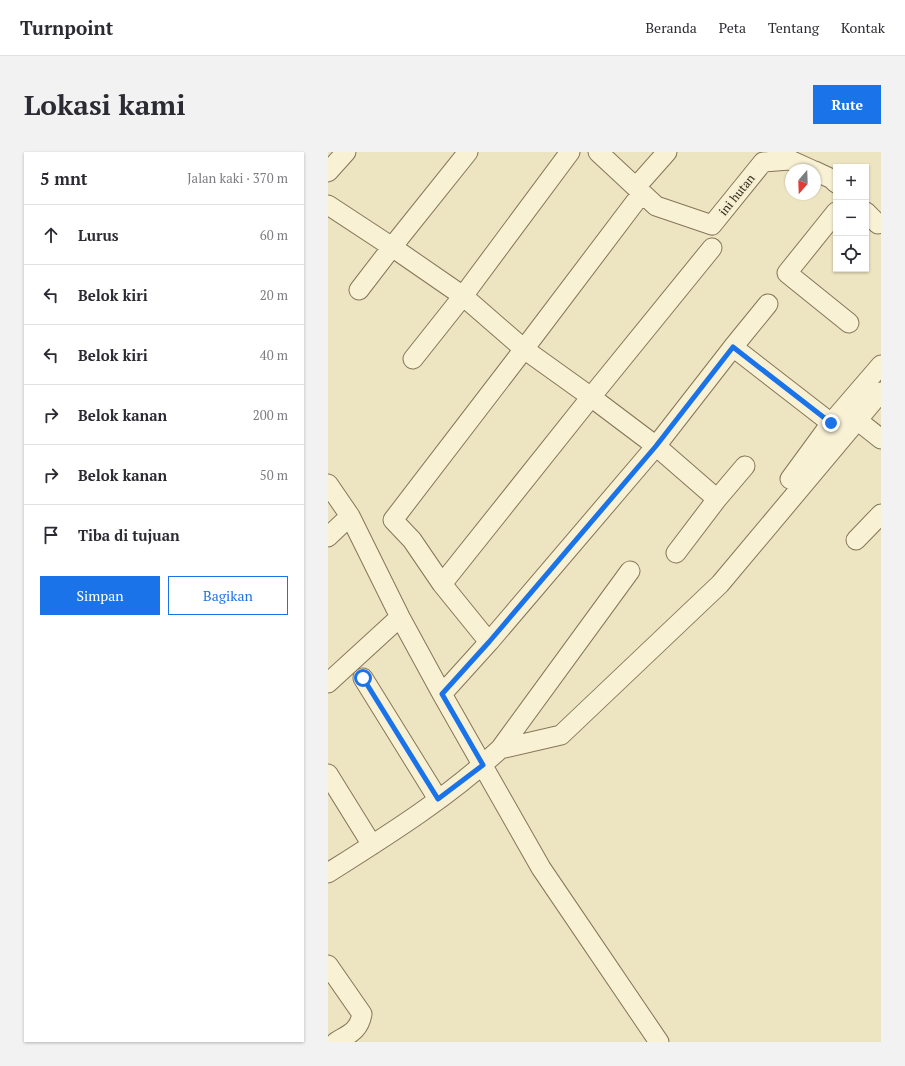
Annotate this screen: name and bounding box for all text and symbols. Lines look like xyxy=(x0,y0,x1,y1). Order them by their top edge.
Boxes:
text: Turnpoint xyxy=(20,15,113,40)
text: Beranda xyxy=(645,18,697,37)
text: Peta xyxy=(719,18,746,37)
text: Tentang xyxy=(768,18,819,37)
text: Kontak xyxy=(841,18,885,37)
button: Rute xyxy=(813,85,881,124)
text: Lokasi kami xyxy=(24,86,185,123)
north arrow xyxy=(785,164,821,200)
map controls xyxy=(833,164,869,272)
button: + xyxy=(833,164,869,200)
text: 5 mnt xyxy=(40,167,88,190)
text: Jalan kaki · 370 m xyxy=(187,169,288,187)
street label: ini hutan xyxy=(715,171,758,218)
button: − xyxy=(833,200,869,236)
icon: ahead xyxy=(40,224,62,246)
text: Lurus xyxy=(78,225,119,245)
text: 60 m xyxy=(260,226,288,244)
button: locate xyxy=(833,236,869,272)
icon: left xyxy=(40,284,62,306)
text: Belok kiri xyxy=(78,285,148,305)
text: 20 m xyxy=(260,286,288,304)
icon: left xyxy=(40,344,62,366)
text: Belok kiri xyxy=(78,345,148,365)
text: 40 m xyxy=(260,346,288,364)
icon: right xyxy=(40,404,62,426)
text: Belok kanan xyxy=(78,405,167,425)
text: 200 m xyxy=(253,406,288,424)
route end xyxy=(822,414,840,432)
icon: right xyxy=(40,464,62,486)
text: Belok kanan xyxy=(78,465,167,485)
text: 50 m xyxy=(260,466,288,484)
icon: arrive xyxy=(40,524,62,546)
text: Tiba di tujuan xyxy=(78,525,180,545)
button: Simpan xyxy=(40,576,160,615)
button: Bagikan xyxy=(168,576,288,615)
route start xyxy=(354,669,372,687)

